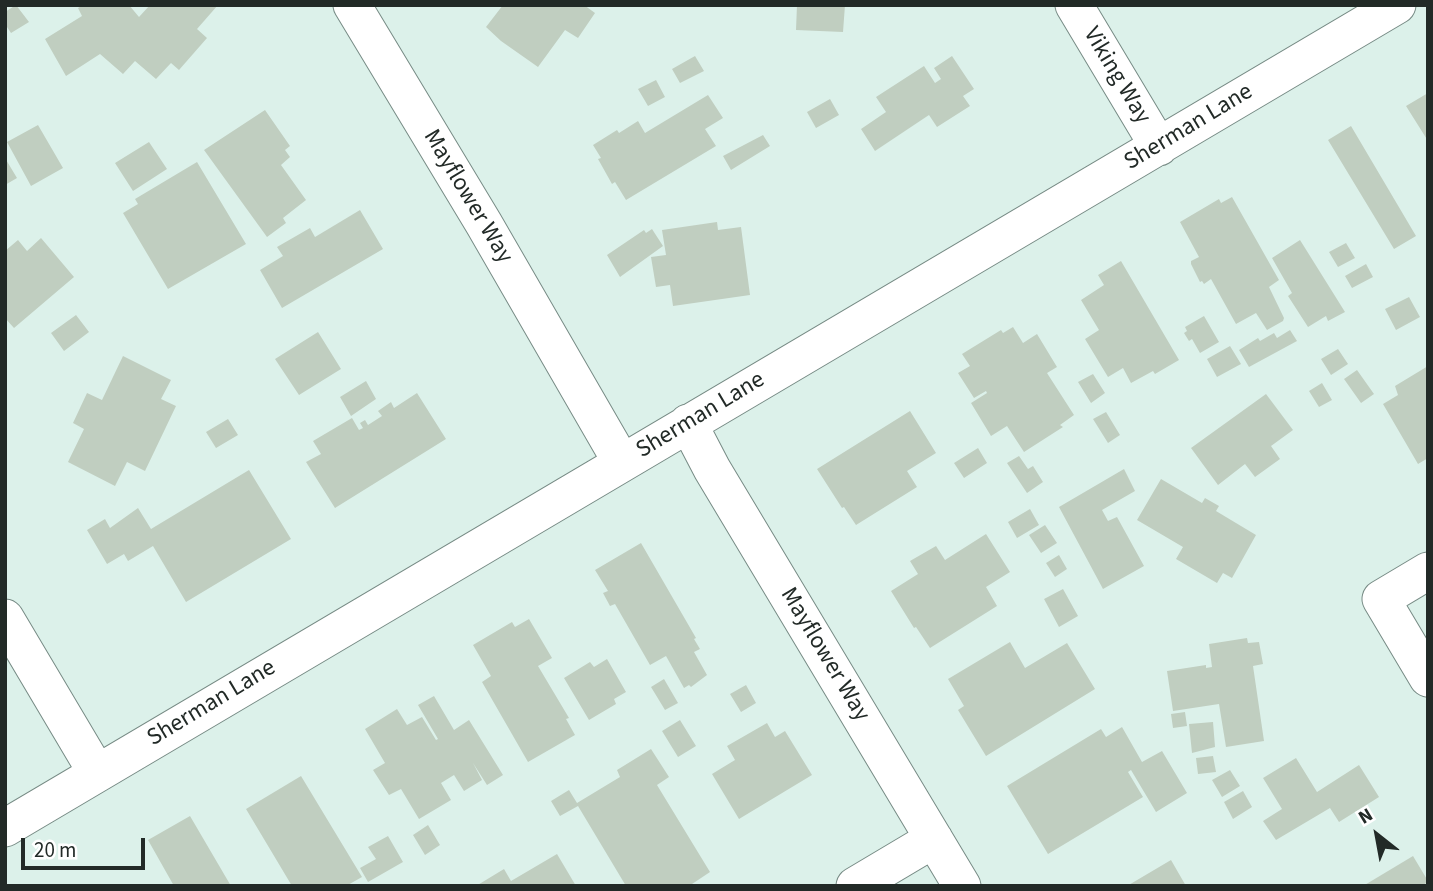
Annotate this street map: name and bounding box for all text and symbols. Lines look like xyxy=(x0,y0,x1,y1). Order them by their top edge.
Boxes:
street label: Viking Way xyxy=(1076,22,1156,130)
street label: Sherman Lane xyxy=(1120,78,1258,178)
street label: Mayflower Way xyxy=(416,125,518,269)
street label: Sherman Lane xyxy=(632,366,770,466)
street label: Mayflower Way xyxy=(773,583,875,727)
street label: Sherman Lane xyxy=(143,654,281,754)
north arrow xyxy=(1342,800,1412,870)
text: N xyxy=(1354,802,1378,831)
scale bar xyxy=(24,824,149,868)
text: 20 m xyxy=(34,835,76,865)

